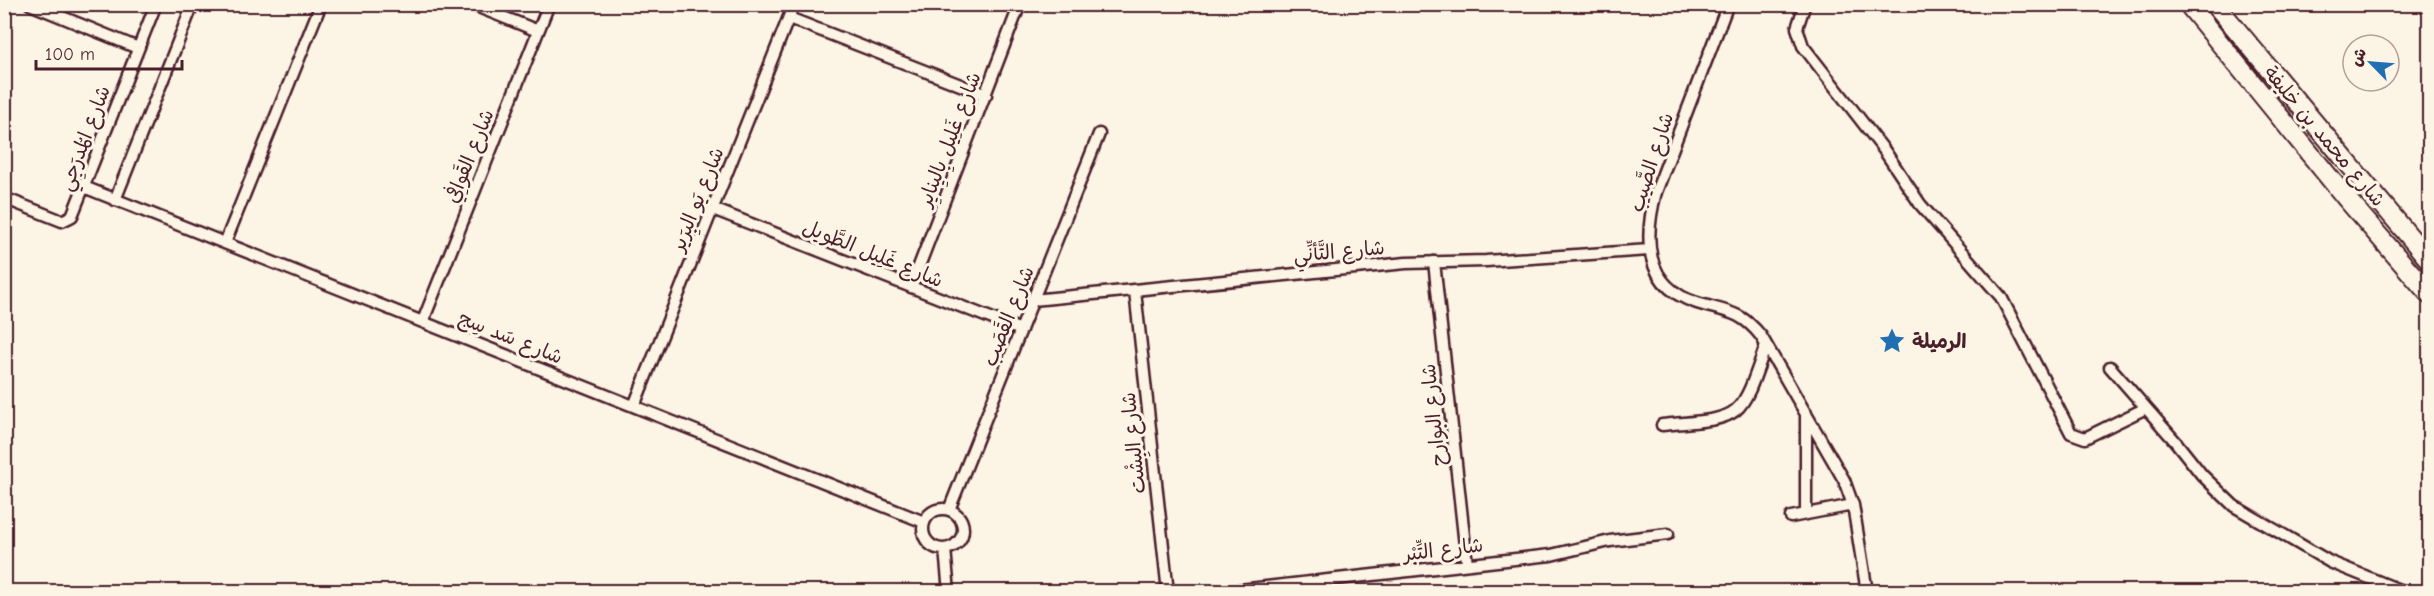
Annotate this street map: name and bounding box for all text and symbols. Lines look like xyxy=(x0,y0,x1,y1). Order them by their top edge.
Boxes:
scale bar xyxy=(36,33,182,71)
north arrow xyxy=(2341,33,2401,93)
text: 100 m xyxy=(45,44,95,65)
text: ش xyxy=(2346,45,2370,69)
street label: شارع محمد بن خليفة xyxy=(2258,61,2390,212)
street label: شارع غَلِيل بِاليِنايِر xyxy=(913,69,991,213)
street label: شارع المُدرَجِي xyxy=(54,82,121,196)
street label: شارع القَوافِي xyxy=(438,105,501,207)
street label: شارع الصَّيب xyxy=(1624,109,1680,215)
street label: شارع يَو البِرَير xyxy=(665,144,734,258)
street label: شارع غَلِيل الطَّويل xyxy=(799,215,946,294)
street label: شارع التَّأنِّي xyxy=(1292,234,1386,273)
street label: شارع القَصَب xyxy=(977,263,1041,370)
street label: شارع سَد سِج xyxy=(455,306,566,371)
place icon: الرميلة xyxy=(1877,326,1907,356)
place label: الرميلة xyxy=(1912,330,1966,353)
street label: شارع البوارح xyxy=(1417,362,1452,467)
street label: شارع البِشْت xyxy=(1116,391,1155,495)
street label: شارع التِّبْر xyxy=(1400,532,1485,568)

